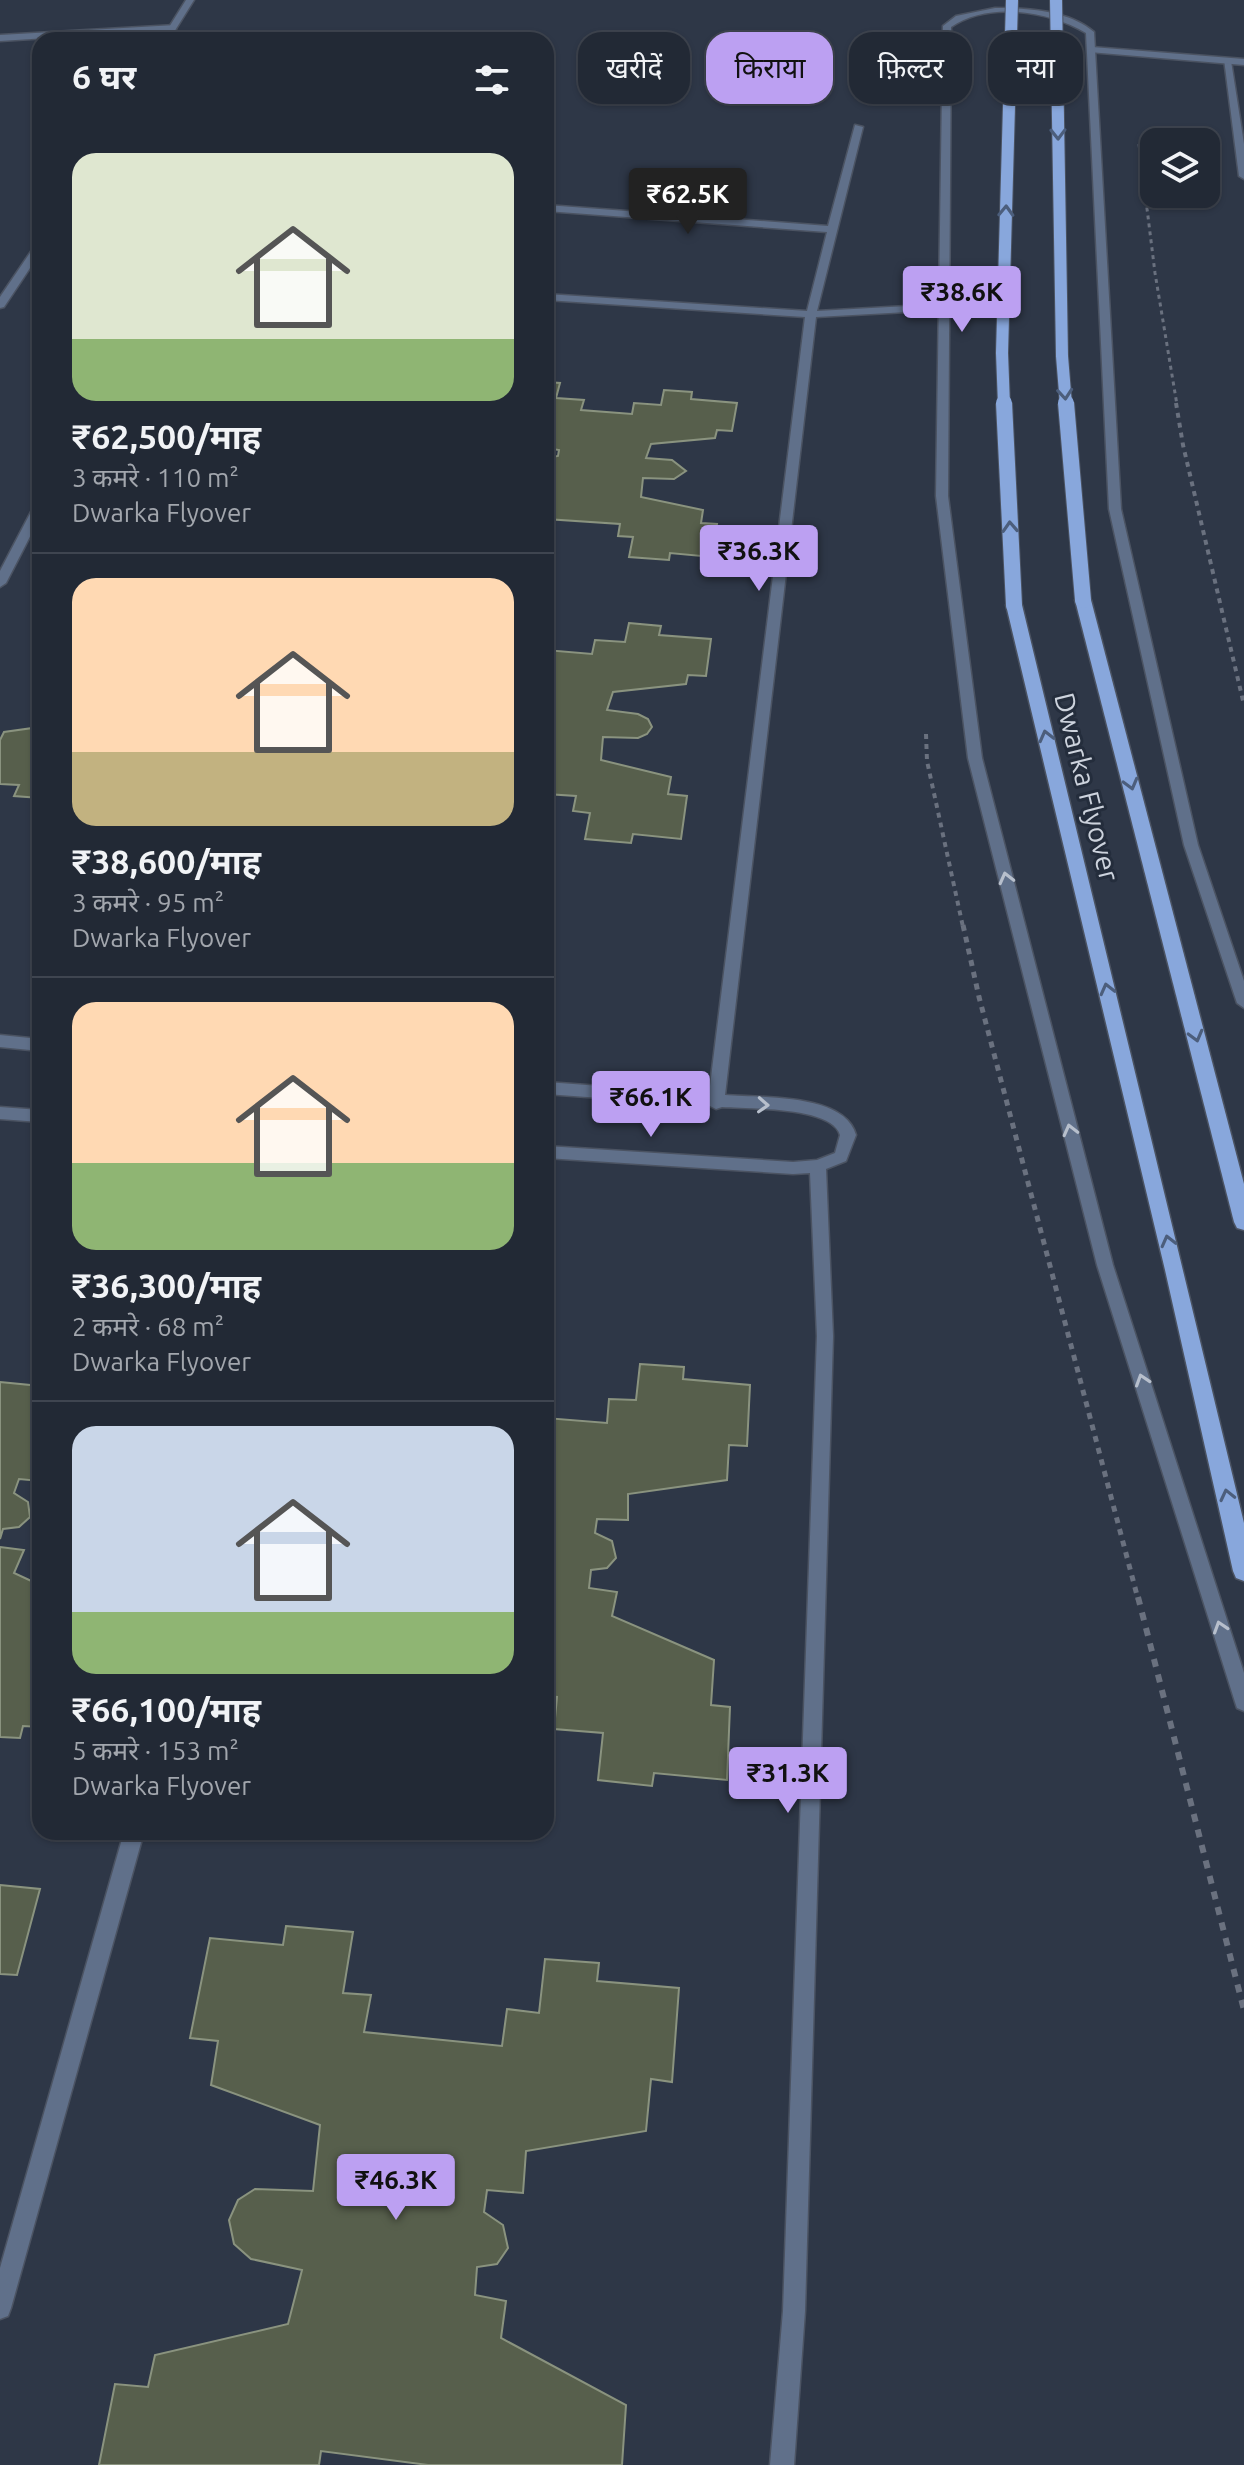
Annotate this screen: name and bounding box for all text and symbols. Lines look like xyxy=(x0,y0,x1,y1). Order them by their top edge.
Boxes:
chip: खरीदें xyxy=(578,32,690,104)
chip: किराया xyxy=(706,32,833,104)
chip: फ़िल्टर xyxy=(849,32,972,104)
chip: नया xyxy=(988,32,1083,104)
text: 6 घर xyxy=(72,57,136,95)
icon: filters xyxy=(470,58,514,102)
one-way arrow xyxy=(1050,128,1067,141)
map controls xyxy=(1140,128,1220,208)
button: layers xyxy=(1140,128,1220,208)
pin: ₹62.5K xyxy=(623,168,753,236)
text: ₹62.5K xyxy=(647,179,729,208)
one-way arrow xyxy=(997,204,1014,217)
icon: home xyxy=(221,205,365,349)
pin: ₹38.6K xyxy=(897,266,1027,334)
text: ₹38.6K xyxy=(921,277,1003,306)
one-way arrow xyxy=(1056,388,1073,401)
text: ₹62,500/माह xyxy=(72,417,261,455)
text: 3 कमरे · 110 m² xyxy=(72,463,239,492)
text: Dwarka Flyover xyxy=(72,498,251,527)
one-way arrow xyxy=(1002,520,1019,533)
pin: ₹36.3K xyxy=(694,525,824,593)
text: ₹36.3K xyxy=(718,536,800,565)
icon: home xyxy=(221,630,365,774)
street label: Dwarka Flyover xyxy=(1049,690,1126,885)
one-way arrow xyxy=(1038,730,1055,743)
one-way arrow xyxy=(1121,777,1138,791)
text: ₹38,600/माह xyxy=(72,842,261,880)
one-way arrow xyxy=(998,871,1015,885)
text: 3 कमरे · 95 m² xyxy=(72,888,224,917)
text: Dwarka Flyover xyxy=(72,923,251,952)
one-way arrow xyxy=(1100,982,1117,996)
one-way arrow xyxy=(1186,1028,1203,1042)
icon: home xyxy=(221,1054,365,1198)
pin: ₹66.1K xyxy=(586,1071,716,1139)
text: ₹66.1K xyxy=(610,1082,692,1111)
one-way arrow xyxy=(757,1096,770,1113)
one-way arrow xyxy=(1063,1123,1080,1137)
one-way arrow xyxy=(1161,1235,1178,1249)
text: ₹36,300/माह xyxy=(72,1266,261,1304)
text: 2 कमरे · 68 m² xyxy=(72,1312,224,1341)
text: Dwarka Flyover xyxy=(72,1347,251,1376)
one-way arrow xyxy=(1135,1373,1151,1387)
icon: home xyxy=(221,1478,365,1622)
one-way arrow xyxy=(1219,1488,1236,1502)
one-way arrow xyxy=(1214,1621,1230,1635)
text: ₹66,100/माह xyxy=(72,1690,261,1728)
text: 5 कमरे · 153 m² xyxy=(72,1736,239,1765)
pin: ₹31.3K xyxy=(723,1747,853,1815)
text: ₹31.3K xyxy=(747,1758,829,1787)
text: Dwarka Flyover xyxy=(72,1771,251,1800)
pin: ₹46.3K xyxy=(331,2154,461,2222)
text: ₹46.3K xyxy=(355,2165,437,2194)

